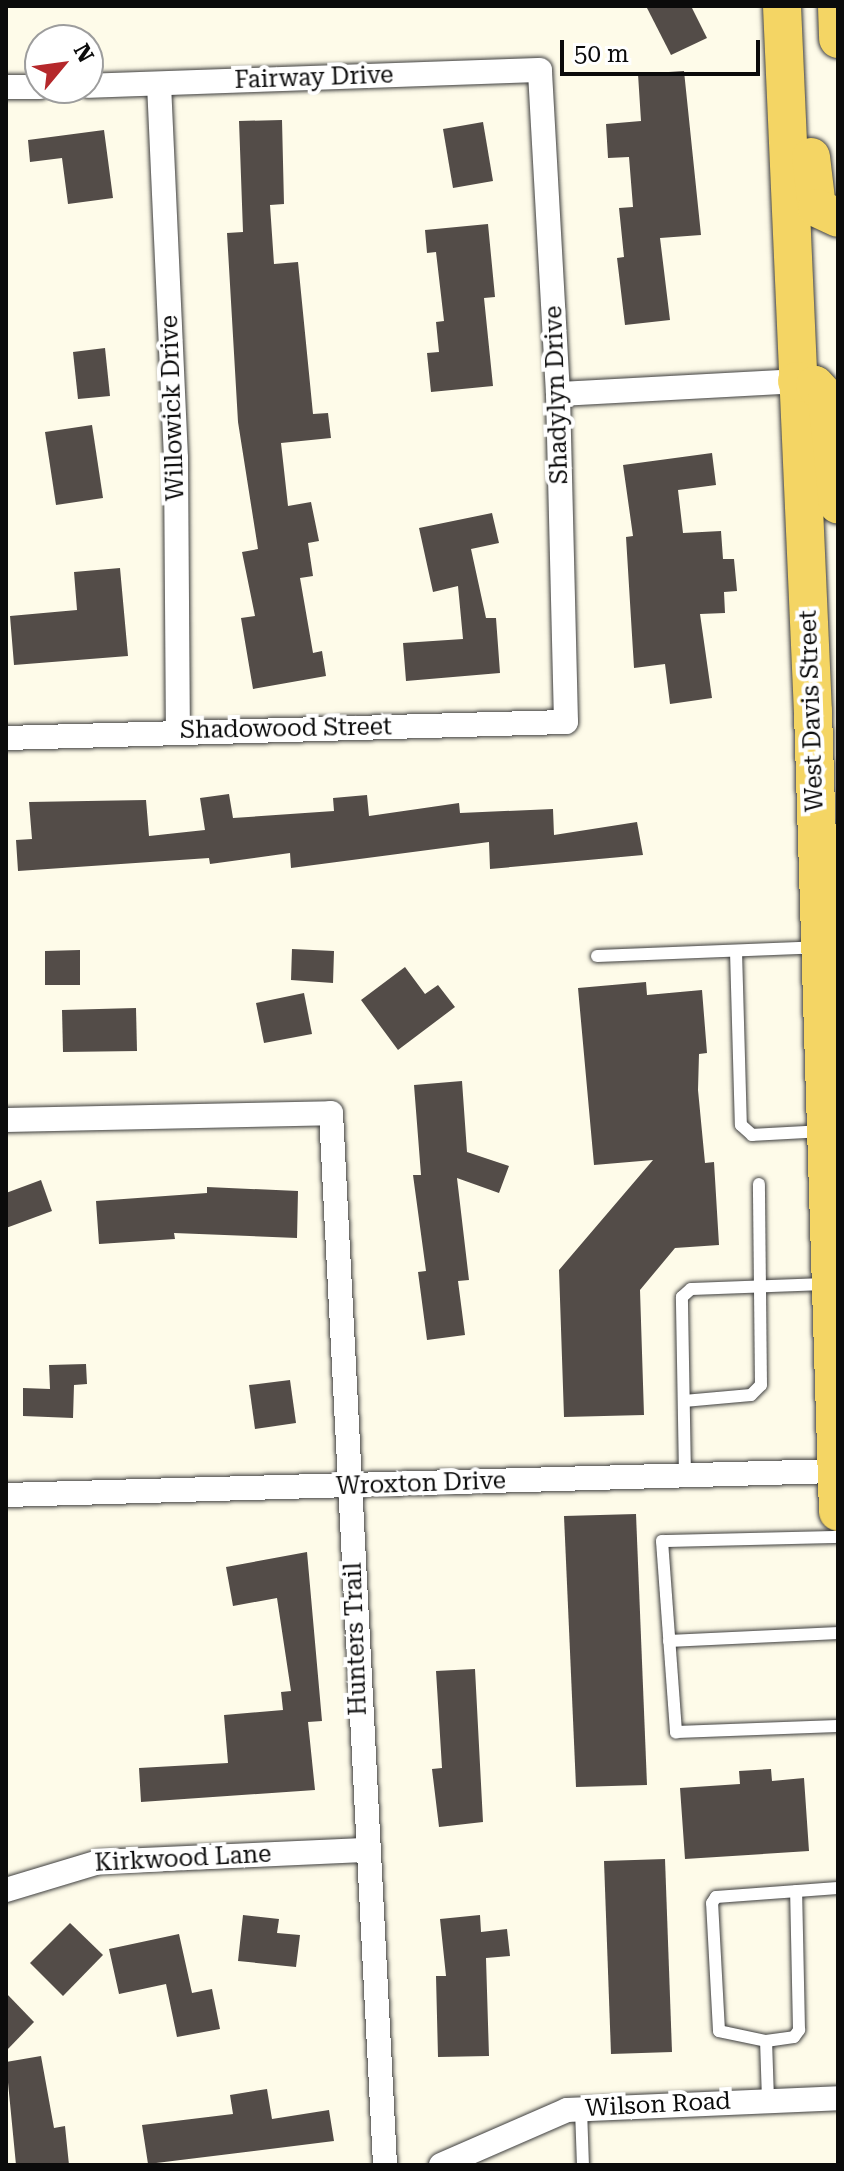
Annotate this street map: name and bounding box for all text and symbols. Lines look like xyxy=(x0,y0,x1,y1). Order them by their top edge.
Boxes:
north arrow xyxy=(24,24,104,104)
scale bar xyxy=(564,24,764,74)
text: N xyxy=(69,40,99,67)
text: 50 m xyxy=(574,40,629,68)
street label: Fairway Drive xyxy=(234,61,394,95)
street label: Shadylyn Drive xyxy=(539,305,575,485)
street label: Willowick Drive xyxy=(155,315,191,501)
street label: West Davis Street xyxy=(794,610,830,812)
street label: Shadowood Street xyxy=(180,713,392,745)
street label: Wroxton Drive xyxy=(336,1467,506,1501)
street label: Hunters Trail xyxy=(339,1562,373,1716)
street label: Kirkwood Lane xyxy=(94,1840,272,1878)
street label: Wilson Road xyxy=(584,2087,732,2123)

